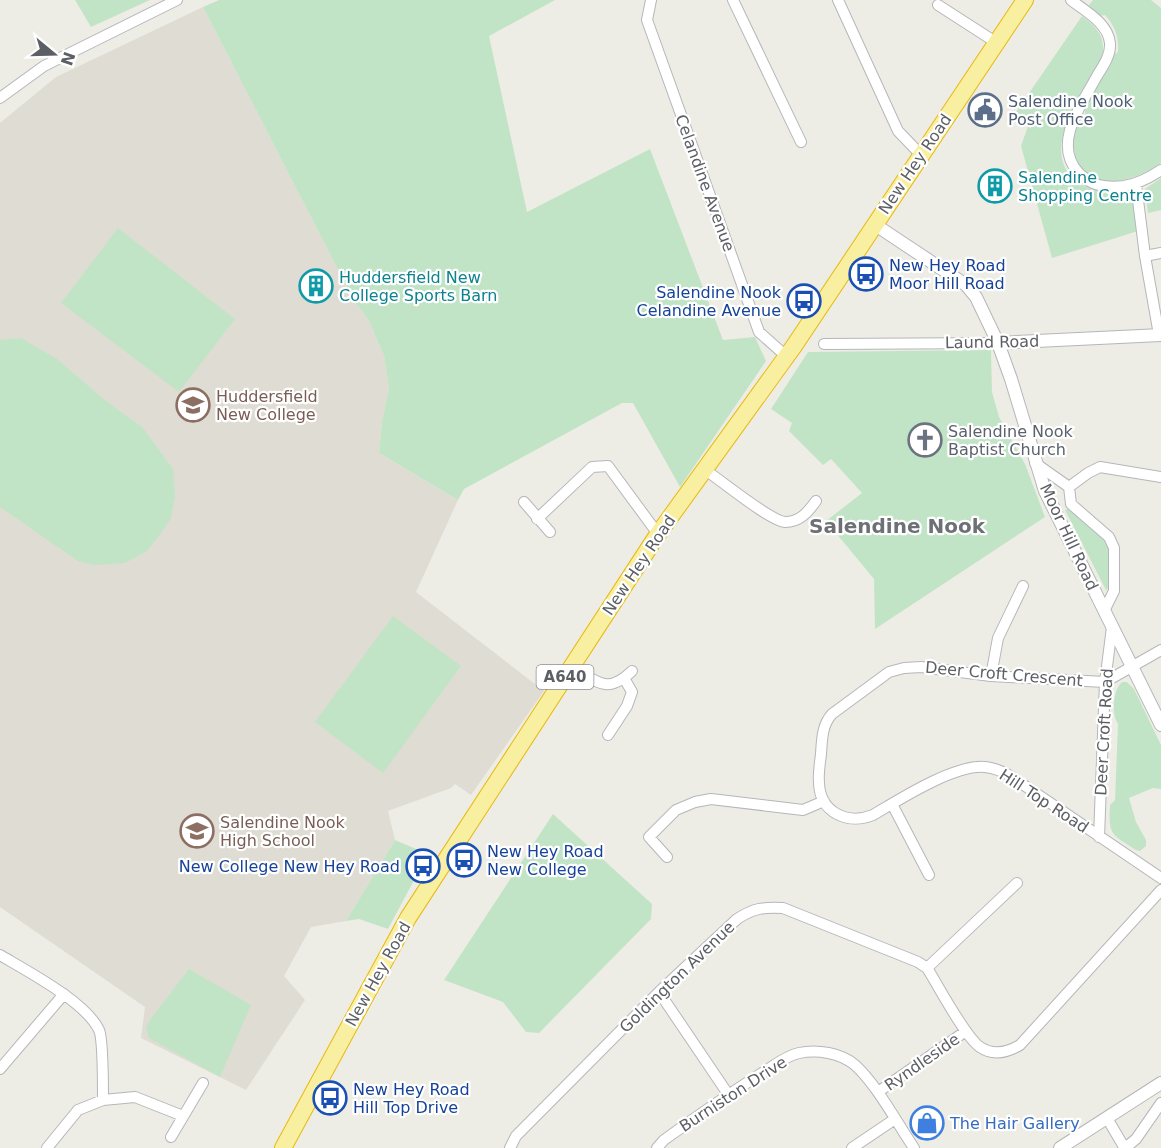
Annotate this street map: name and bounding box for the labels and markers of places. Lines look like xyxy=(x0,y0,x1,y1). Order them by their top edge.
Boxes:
public building icon: Salendine Nook Post Office xyxy=(967,92,1003,128)
place label: Salendine Nook Post Office xyxy=(1008,92,1134,129)
building icon: Salendine Shopping Centre xyxy=(977,168,1013,204)
place label: Salendine Shopping Centre xyxy=(1018,168,1152,205)
bus stop icon: New Hey Road Moor Hill Road xyxy=(848,256,884,292)
place label: New Hey Road Moor Hill Road xyxy=(889,256,1006,293)
building icon: Huddersfield New College Sports Barn xyxy=(298,268,334,304)
place label: Huddersfield New College Sports Barn xyxy=(339,268,497,305)
place label: Salendine Nook Celandine Avenue xyxy=(636,283,782,320)
bus stop icon: Salendine Nook Celandine Avenue xyxy=(786,283,822,319)
school or university icon: Huddersfield New College xyxy=(175,387,211,423)
place label: Huddersfield New College xyxy=(216,387,318,424)
church icon: Salendine Nook Baptist Church xyxy=(907,422,943,458)
place label: Salendine Nook Baptist Church xyxy=(948,422,1074,459)
school or university icon: Salendine Nook High School xyxy=(179,813,215,849)
place label: Salendine Nook High School xyxy=(220,813,346,850)
bus stop icon: New Hey Road New College xyxy=(446,842,482,878)
place label: New Hey Road New College xyxy=(487,842,604,879)
bus stop icon: New College New Hey Road xyxy=(405,848,441,884)
place label: New College New Hey Road xyxy=(179,857,400,876)
bus stop icon: New Hey Road Hill Top Drive xyxy=(312,1080,348,1116)
place label: New Hey Road Hill Top Drive xyxy=(353,1080,470,1117)
shop icon: The Hair Gallery xyxy=(909,1105,945,1141)
place label: The Hair Gallery xyxy=(949,1114,1080,1133)

